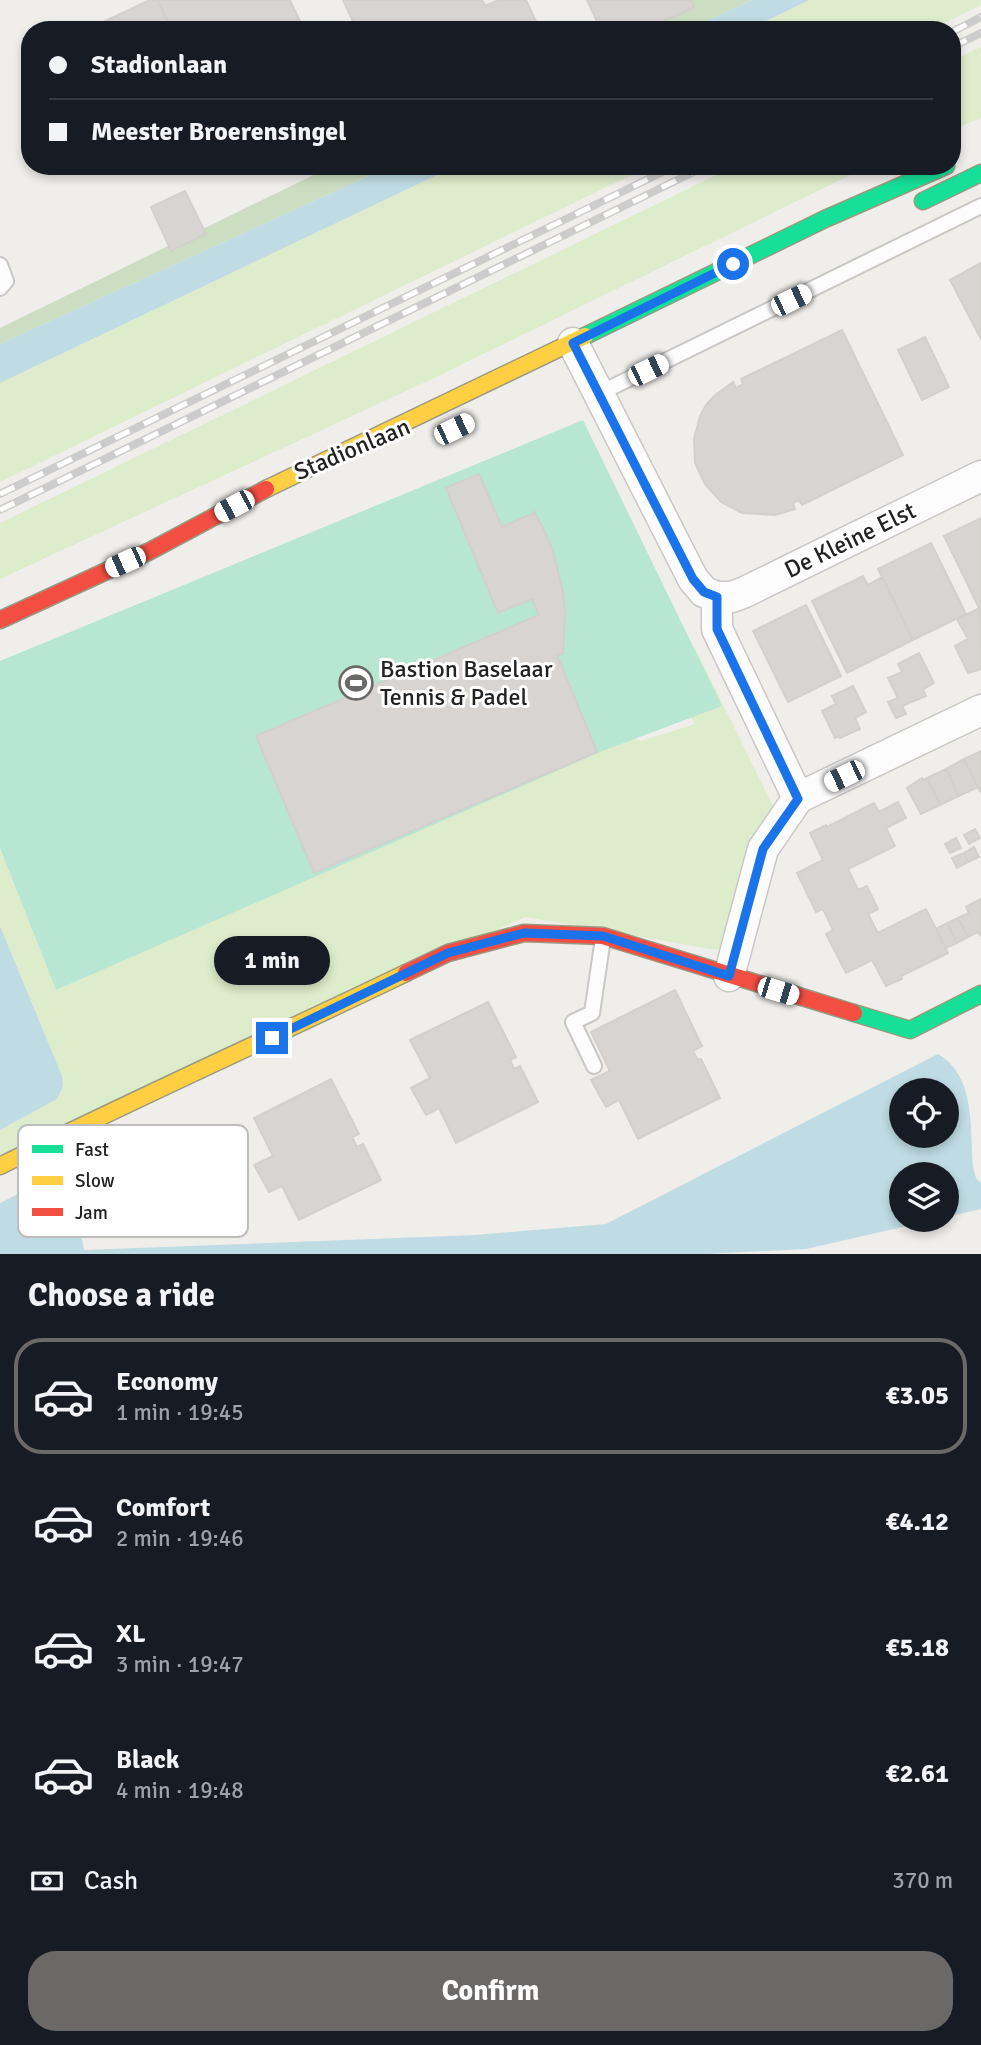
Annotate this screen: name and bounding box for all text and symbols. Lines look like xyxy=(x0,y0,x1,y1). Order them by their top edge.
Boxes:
text: Stadionlaan xyxy=(91,49,227,81)
text: Meester Broerensingel xyxy=(91,116,346,148)
route start xyxy=(717,248,749,280)
car xyxy=(768,281,815,319)
car xyxy=(625,351,672,389)
car xyxy=(431,410,478,448)
street label: Stadionlaan xyxy=(290,411,414,487)
car xyxy=(211,487,258,525)
street label: De Kleine Elst xyxy=(779,495,921,585)
car xyxy=(102,544,149,580)
place label: Bastion Baselaar Tennis & Padel xyxy=(380,654,553,712)
sports icon: Bastion Baselaar Tennis & Padel xyxy=(337,664,375,702)
car xyxy=(821,757,868,795)
callout: 1 min xyxy=(214,936,330,986)
text: 1 min xyxy=(244,946,300,975)
car xyxy=(755,975,802,1007)
route end xyxy=(256,1022,288,1054)
map controls xyxy=(889,1078,959,1232)
button: locate xyxy=(889,1078,959,1148)
legend xyxy=(18,1125,248,1237)
text: Fast xyxy=(75,1138,109,1162)
button: layers xyxy=(889,1162,959,1232)
text: Slow xyxy=(75,1169,115,1193)
text: Jam xyxy=(75,1201,108,1225)
text: Choose a ride xyxy=(28,1276,215,1315)
icon: car xyxy=(32,1365,95,1428)
text: Economy xyxy=(116,1366,218,1398)
text: €3.05 xyxy=(885,1380,949,1412)
text: 1 min · 19:45 xyxy=(116,1398,244,1427)
icon: car xyxy=(32,1491,95,1554)
text: Comfort xyxy=(116,1492,210,1524)
text: €4.12 xyxy=(885,1506,949,1538)
text: 2 min · 19:46 xyxy=(116,1524,244,1553)
icon: car xyxy=(32,1617,95,1680)
text: XL xyxy=(116,1618,146,1650)
text: €5.18 xyxy=(885,1632,949,1664)
text: 3 min · 19:47 xyxy=(116,1650,244,1679)
icon: car xyxy=(32,1743,95,1806)
text: Black xyxy=(116,1744,179,1776)
text: €2.61 xyxy=(885,1758,949,1790)
text: 4 min · 19:48 xyxy=(116,1776,244,1805)
icon: cash xyxy=(28,1862,66,1900)
text: Cash xyxy=(84,1865,138,1897)
text: 370 m xyxy=(892,1866,953,1895)
button: Confirm xyxy=(28,1951,953,2031)

